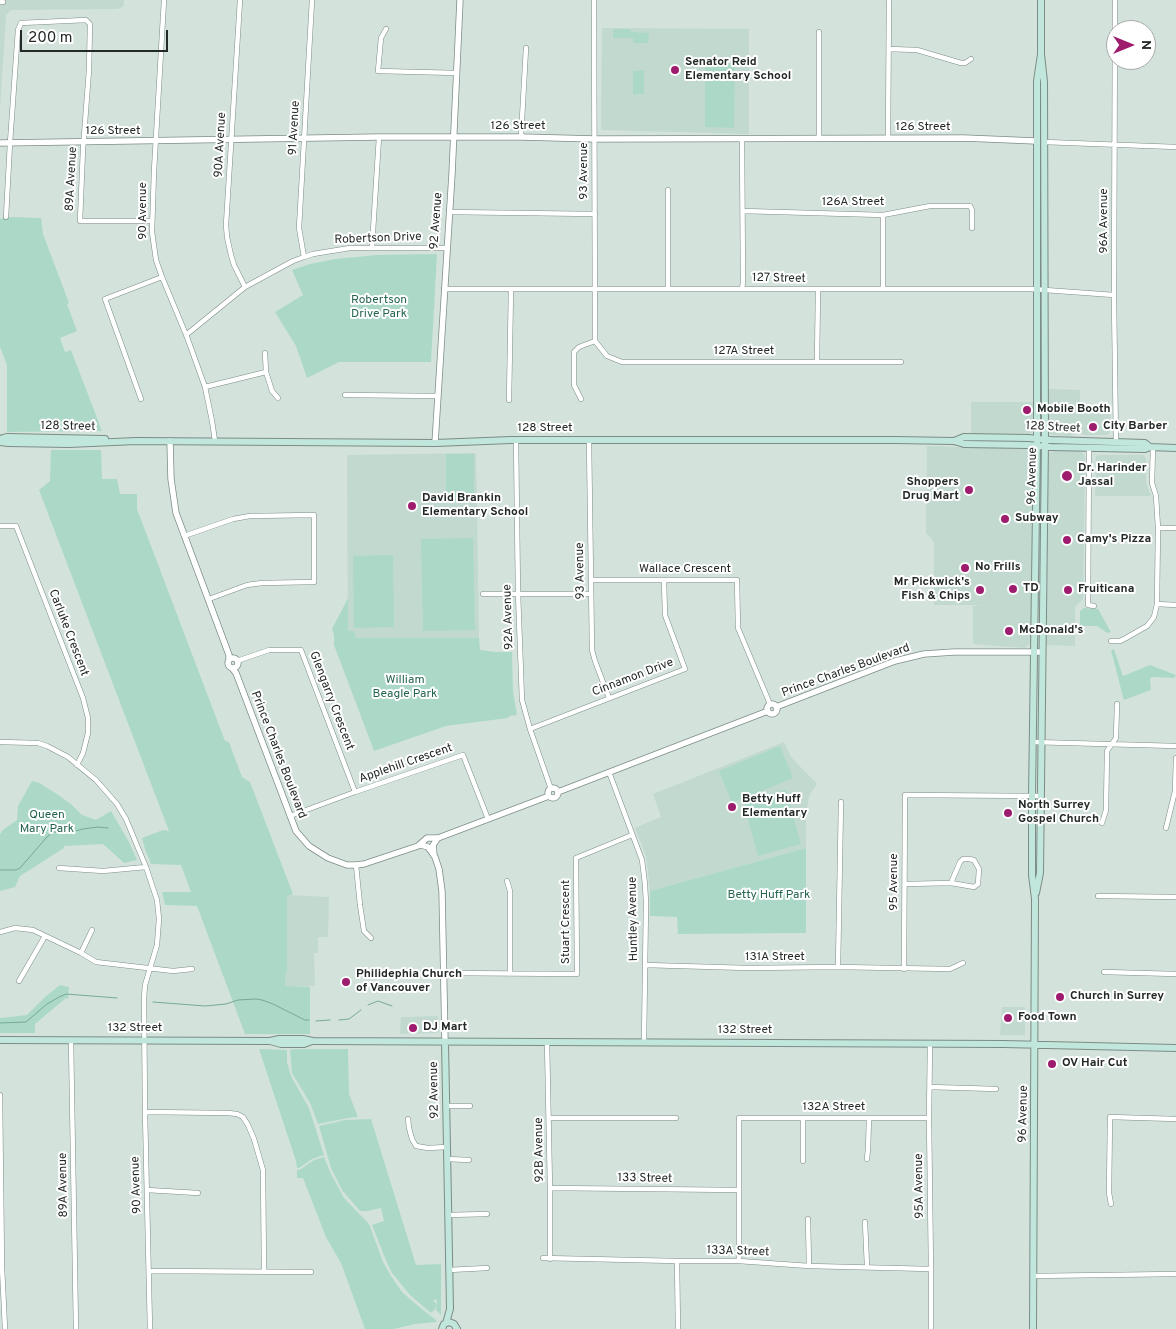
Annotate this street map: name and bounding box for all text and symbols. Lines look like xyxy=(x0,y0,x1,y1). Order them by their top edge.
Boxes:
scale bar xyxy=(22,20,170,52)
north arrow xyxy=(1106,20,1156,70)
text: 200 m xyxy=(28,29,73,48)
text: N xyxy=(1137,40,1154,50)
place label: Senator Reid Elementary School xyxy=(685,56,791,84)
marker: Senator Reid Elementary School xyxy=(669,64,681,76)
street label: 91 Avenue xyxy=(286,100,304,156)
street label: 90A Avenue xyxy=(212,112,230,178)
street label: 126 Street xyxy=(491,120,545,134)
street label: 126 Street xyxy=(896,121,950,135)
street label: 126 Street xyxy=(86,125,140,139)
street label: 93 Avenue xyxy=(578,142,592,200)
street label: 89A Avenue xyxy=(63,146,81,212)
street label: 90 Avenue xyxy=(137,182,151,240)
street label: 96A Avenue xyxy=(1098,188,1112,254)
street label: 92 Avenue xyxy=(428,192,446,250)
street label: 126A Street xyxy=(822,196,884,210)
street label: Robertson Drive xyxy=(334,230,422,248)
street label: 127 Street xyxy=(752,271,806,287)
park label: Robertson Drive Park xyxy=(351,294,407,322)
street label: 127A Street xyxy=(714,345,774,359)
place label: Mobile Booth xyxy=(1037,403,1110,417)
marker: Mobile Booth xyxy=(1021,404,1033,416)
street label: 128 Street xyxy=(40,419,96,435)
street label: 128 Street xyxy=(1025,419,1081,437)
place label: City Barber xyxy=(1103,420,1167,434)
marker: City Barber xyxy=(1087,421,1099,433)
street label: 128 Street xyxy=(517,422,573,436)
street label: 96 Avenue xyxy=(1025,447,1041,505)
place label: Dr. Harinder Jassal xyxy=(1078,462,1147,490)
marker: Dr. Harinder Jassal xyxy=(1060,469,1074,483)
place label: Shoppers Drug Mart xyxy=(902,476,959,504)
marker: Shoppers Drug Mart xyxy=(963,484,975,496)
place label: David Brankin Elementary School xyxy=(422,492,528,520)
marker: David Brankin Elementary School xyxy=(406,500,418,512)
place label: Subway xyxy=(1015,512,1059,526)
marker: Subway xyxy=(999,513,1011,525)
place label: Camy's Pizza xyxy=(1077,533,1151,547)
marker: Camy's Pizza xyxy=(1061,534,1073,546)
street label: 93 Avenue xyxy=(573,542,589,600)
place label: No Frills xyxy=(975,561,1021,575)
marker: No Frills xyxy=(959,562,971,574)
street label: Wallace Crescent xyxy=(639,563,731,577)
place label: Mr Pickwick's Fish & Chips xyxy=(894,576,970,604)
place label: TD xyxy=(1023,582,1039,596)
marker: TD xyxy=(1007,583,1019,595)
place label: Fruiticana xyxy=(1078,583,1134,597)
street label: 92A Avenue xyxy=(501,584,517,650)
marker: Mr Pickwick's Fish & Chips xyxy=(974,584,986,596)
marker: Fruiticana xyxy=(1062,584,1074,596)
street label: Carluke Crescent xyxy=(45,588,91,678)
place label: McDonald's xyxy=(1019,624,1083,638)
marker: McDonald's xyxy=(1003,625,1015,637)
street label: Prince Charles Boulevard xyxy=(780,641,912,701)
street label: Glengarry Crescent xyxy=(306,650,356,752)
street label: Cinnamon Drive xyxy=(590,656,676,700)
park label: William Beagle Park xyxy=(373,674,437,702)
street label: Prince Charles Boulevard xyxy=(247,689,309,821)
street label: Applehill Crescent xyxy=(357,741,455,787)
place label: Betty Huff Elementary xyxy=(742,793,807,821)
place label: North Surrey Gospel Church xyxy=(1018,799,1099,827)
marker: Betty Huff Elementary xyxy=(726,801,738,813)
marker: North Surrey Gospel Church xyxy=(1002,807,1014,819)
park label: Queen Mary Park xyxy=(20,809,74,837)
street label: 95 Avenue xyxy=(888,853,902,911)
street label: Huntley Avenue xyxy=(626,877,642,961)
street label: Stuart Crescent xyxy=(560,880,574,964)
park label: Betty Huff Park xyxy=(728,889,810,903)
street label: 131A Street xyxy=(745,951,805,965)
place label: Philidephia Church of Vancouver xyxy=(356,968,462,996)
marker: Philidephia Church of Vancouver xyxy=(340,976,352,988)
place label: Church in Surrey xyxy=(1070,990,1164,1004)
marker: Church in Surrey xyxy=(1054,991,1066,1003)
place label: Food Town xyxy=(1018,1011,1077,1025)
marker: Food Town xyxy=(1002,1012,1014,1024)
place label: DJ Mart xyxy=(423,1021,467,1035)
street label: 132 Street xyxy=(108,1022,162,1036)
marker: DJ Mart xyxy=(407,1022,419,1034)
street label: 132 Street xyxy=(718,1024,772,1038)
place label: OV Hair Cut xyxy=(1062,1057,1127,1071)
marker: OV Hair Cut xyxy=(1046,1058,1058,1070)
street label: 92 Avenue xyxy=(427,1061,443,1119)
street label: 96 Avenue xyxy=(1016,1085,1032,1143)
street label: 132A Street xyxy=(803,1101,865,1115)
street label: 92B Avenue xyxy=(532,1117,548,1183)
street label: 89A Avenue xyxy=(56,1152,72,1218)
street label: 95A Avenue xyxy=(912,1153,928,1219)
street label: 90 Avenue xyxy=(129,1156,145,1214)
street label: 133 Street xyxy=(617,1171,673,1187)
street label: 133A Street xyxy=(706,1244,770,1260)

